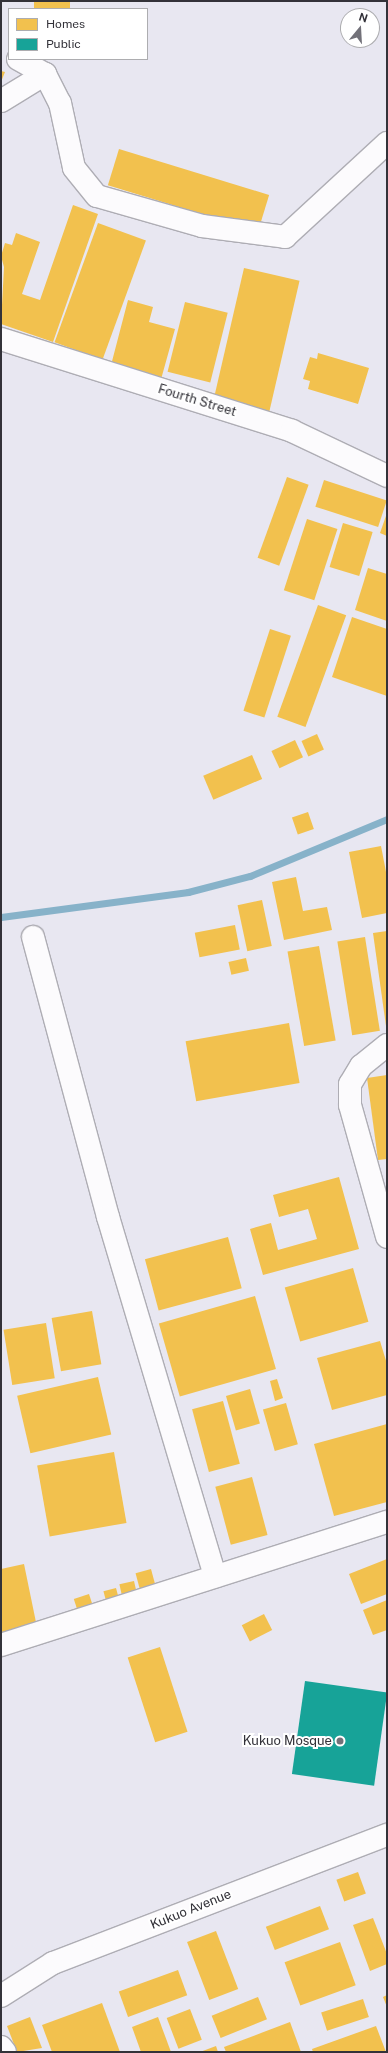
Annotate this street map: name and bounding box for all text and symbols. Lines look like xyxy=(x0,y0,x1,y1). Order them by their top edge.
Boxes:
legend xyxy=(8,8,148,60)
north arrow xyxy=(340,8,380,48)
text: N xyxy=(357,10,369,25)
text: Homes xyxy=(46,17,85,31)
text: Public xyxy=(46,37,81,51)
street label: Fourth Street xyxy=(156,382,238,420)
place label: Kukuo Mosque xyxy=(243,1733,332,1749)
marker: Kukuo Mosque xyxy=(335,1736,345,1746)
street label: Kukuo Avenue xyxy=(148,1887,234,1933)

